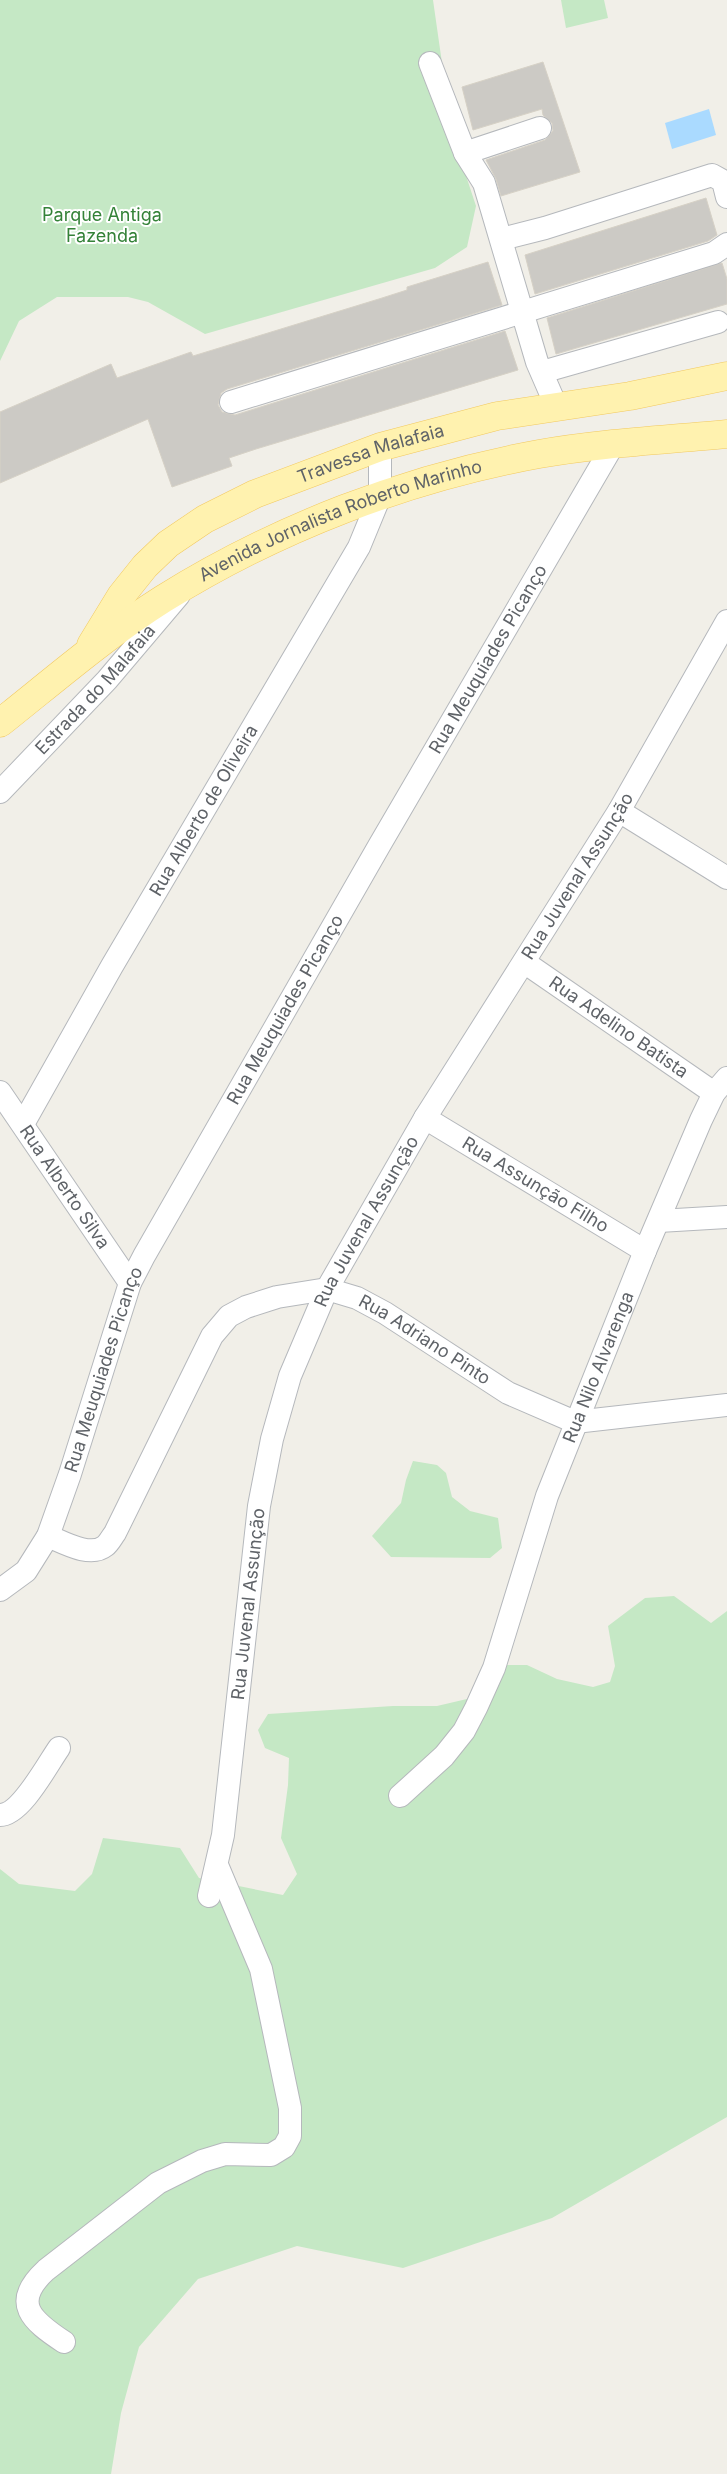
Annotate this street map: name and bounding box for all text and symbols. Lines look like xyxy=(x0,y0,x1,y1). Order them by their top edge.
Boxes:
park label: Parque Antiga Fazenda xyxy=(42,204,162,246)
street label: Travessa Malafaia xyxy=(294,419,446,487)
street label: Avenida Jornalista Roberto Marinho xyxy=(195,455,484,585)
street label: Rua Meuquiades Picanço xyxy=(424,561,551,757)
street label: Estrada do Malafaia xyxy=(31,620,159,758)
street label: Rua Alberto de Oliveira xyxy=(145,721,262,899)
street label: Rua Juvenal Assunção xyxy=(517,789,637,963)
street label: Rua Meuquiades Picanço xyxy=(222,911,347,1108)
street label: Rua Adelino Batista xyxy=(545,972,693,1082)
street label: Rua Alberto Silva xyxy=(16,1121,115,1253)
street label: Rua Juvenal Assunção xyxy=(310,1132,422,1310)
street label: Rua Assunção Filho xyxy=(459,1132,613,1237)
street label: Rua Meuquiades Picanço xyxy=(60,1263,147,1475)
street label: Rua Nilo Alvarenga xyxy=(558,1288,638,1446)
street label: Rua Adriano Pinto xyxy=(355,1290,495,1389)
street label: Rua Juvenal Assunção xyxy=(227,1507,269,1701)

